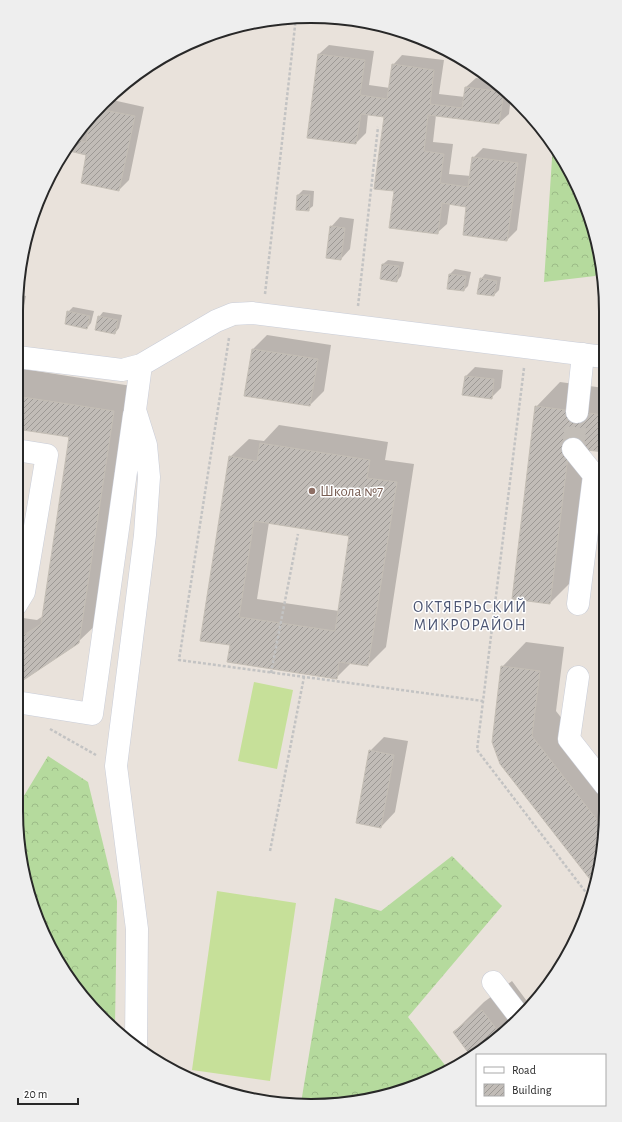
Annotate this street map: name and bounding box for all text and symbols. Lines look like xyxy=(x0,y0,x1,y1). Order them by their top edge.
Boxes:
place label: Школа №7 xyxy=(320,484,383,499)
marker: Школа №7 xyxy=(307,486,317,496)
district label: ОКТЯБРЬСКИЙ МИКРОРАЙОН xyxy=(413,598,527,633)
legend xyxy=(476,1054,606,1106)
text: Road xyxy=(512,1064,536,1076)
scale bar xyxy=(18,1080,78,1106)
text: Building xyxy=(512,1084,552,1096)
text: 20 m xyxy=(24,1088,47,1100)

